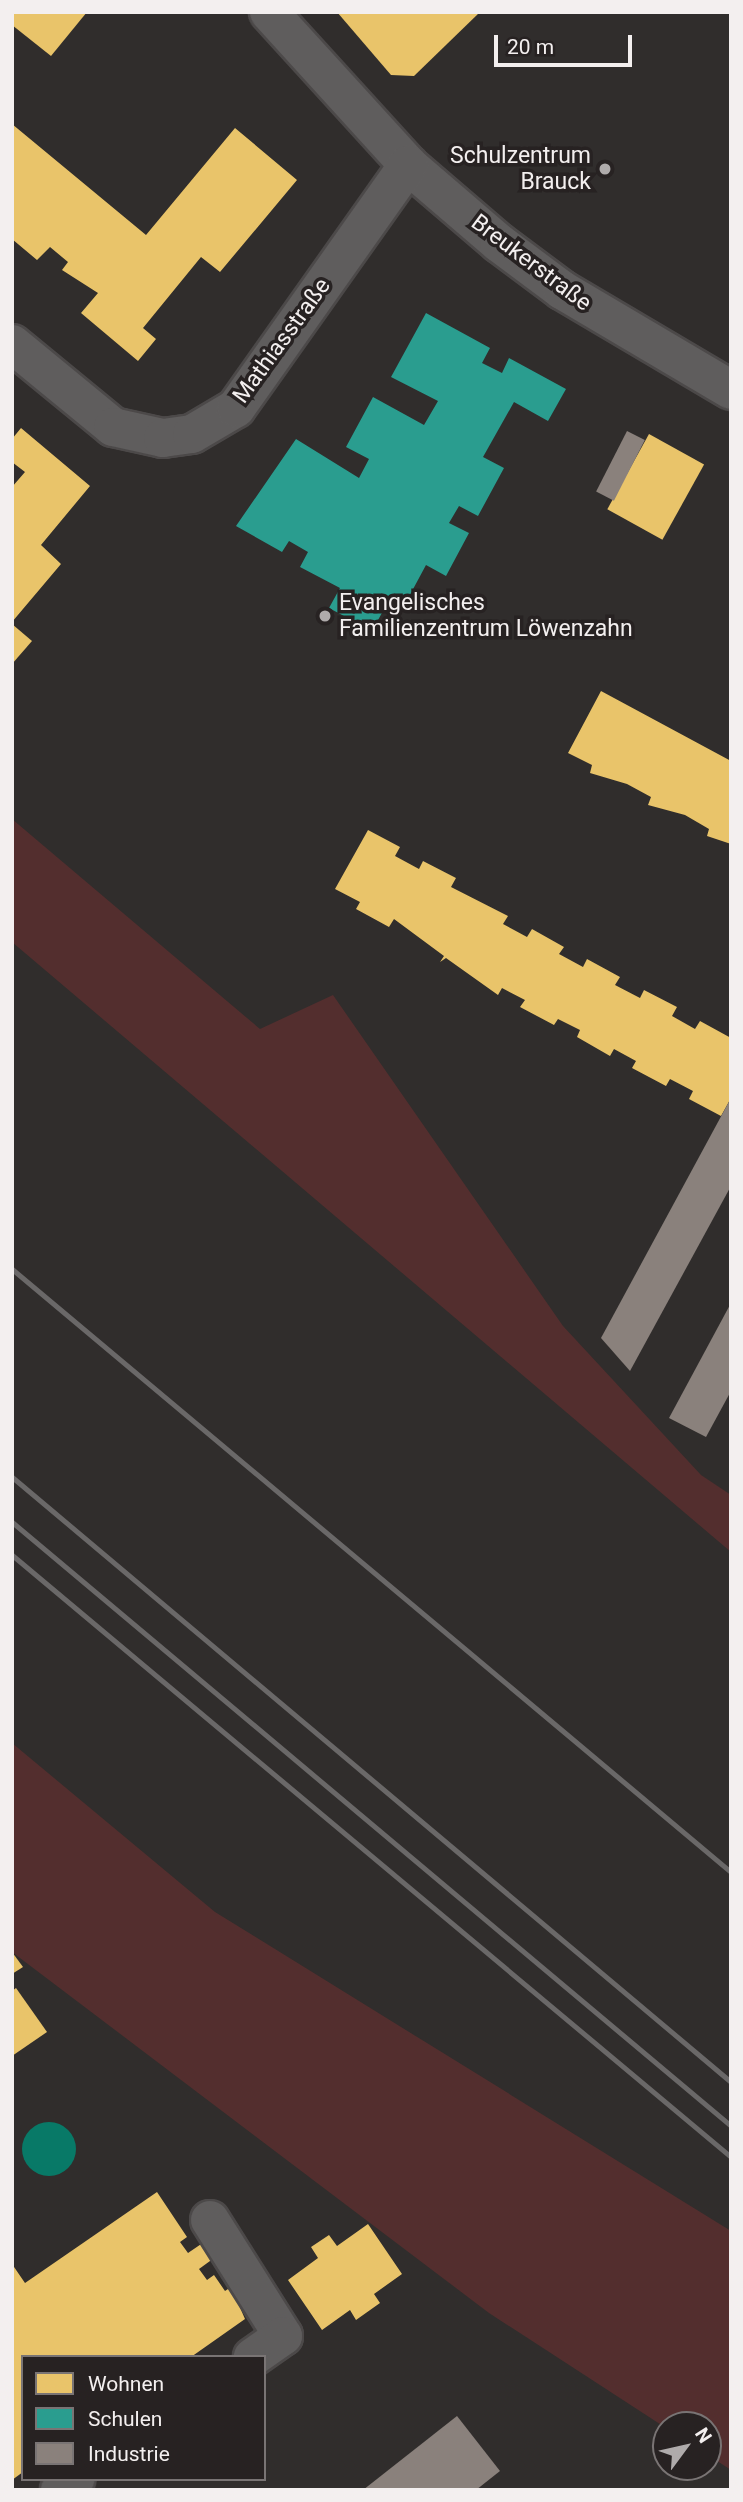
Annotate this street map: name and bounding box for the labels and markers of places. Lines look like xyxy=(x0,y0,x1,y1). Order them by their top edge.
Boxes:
place label: Schulzentrum Brauck xyxy=(450,142,591,196)
marker: Schulzentrum Brauck xyxy=(597,161,613,177)
place label: Evangelisches Familienzentrum Löwenzahn xyxy=(339,589,633,643)
marker: Evangelisches Familienzentrum Löwenzahn xyxy=(317,608,333,624)

